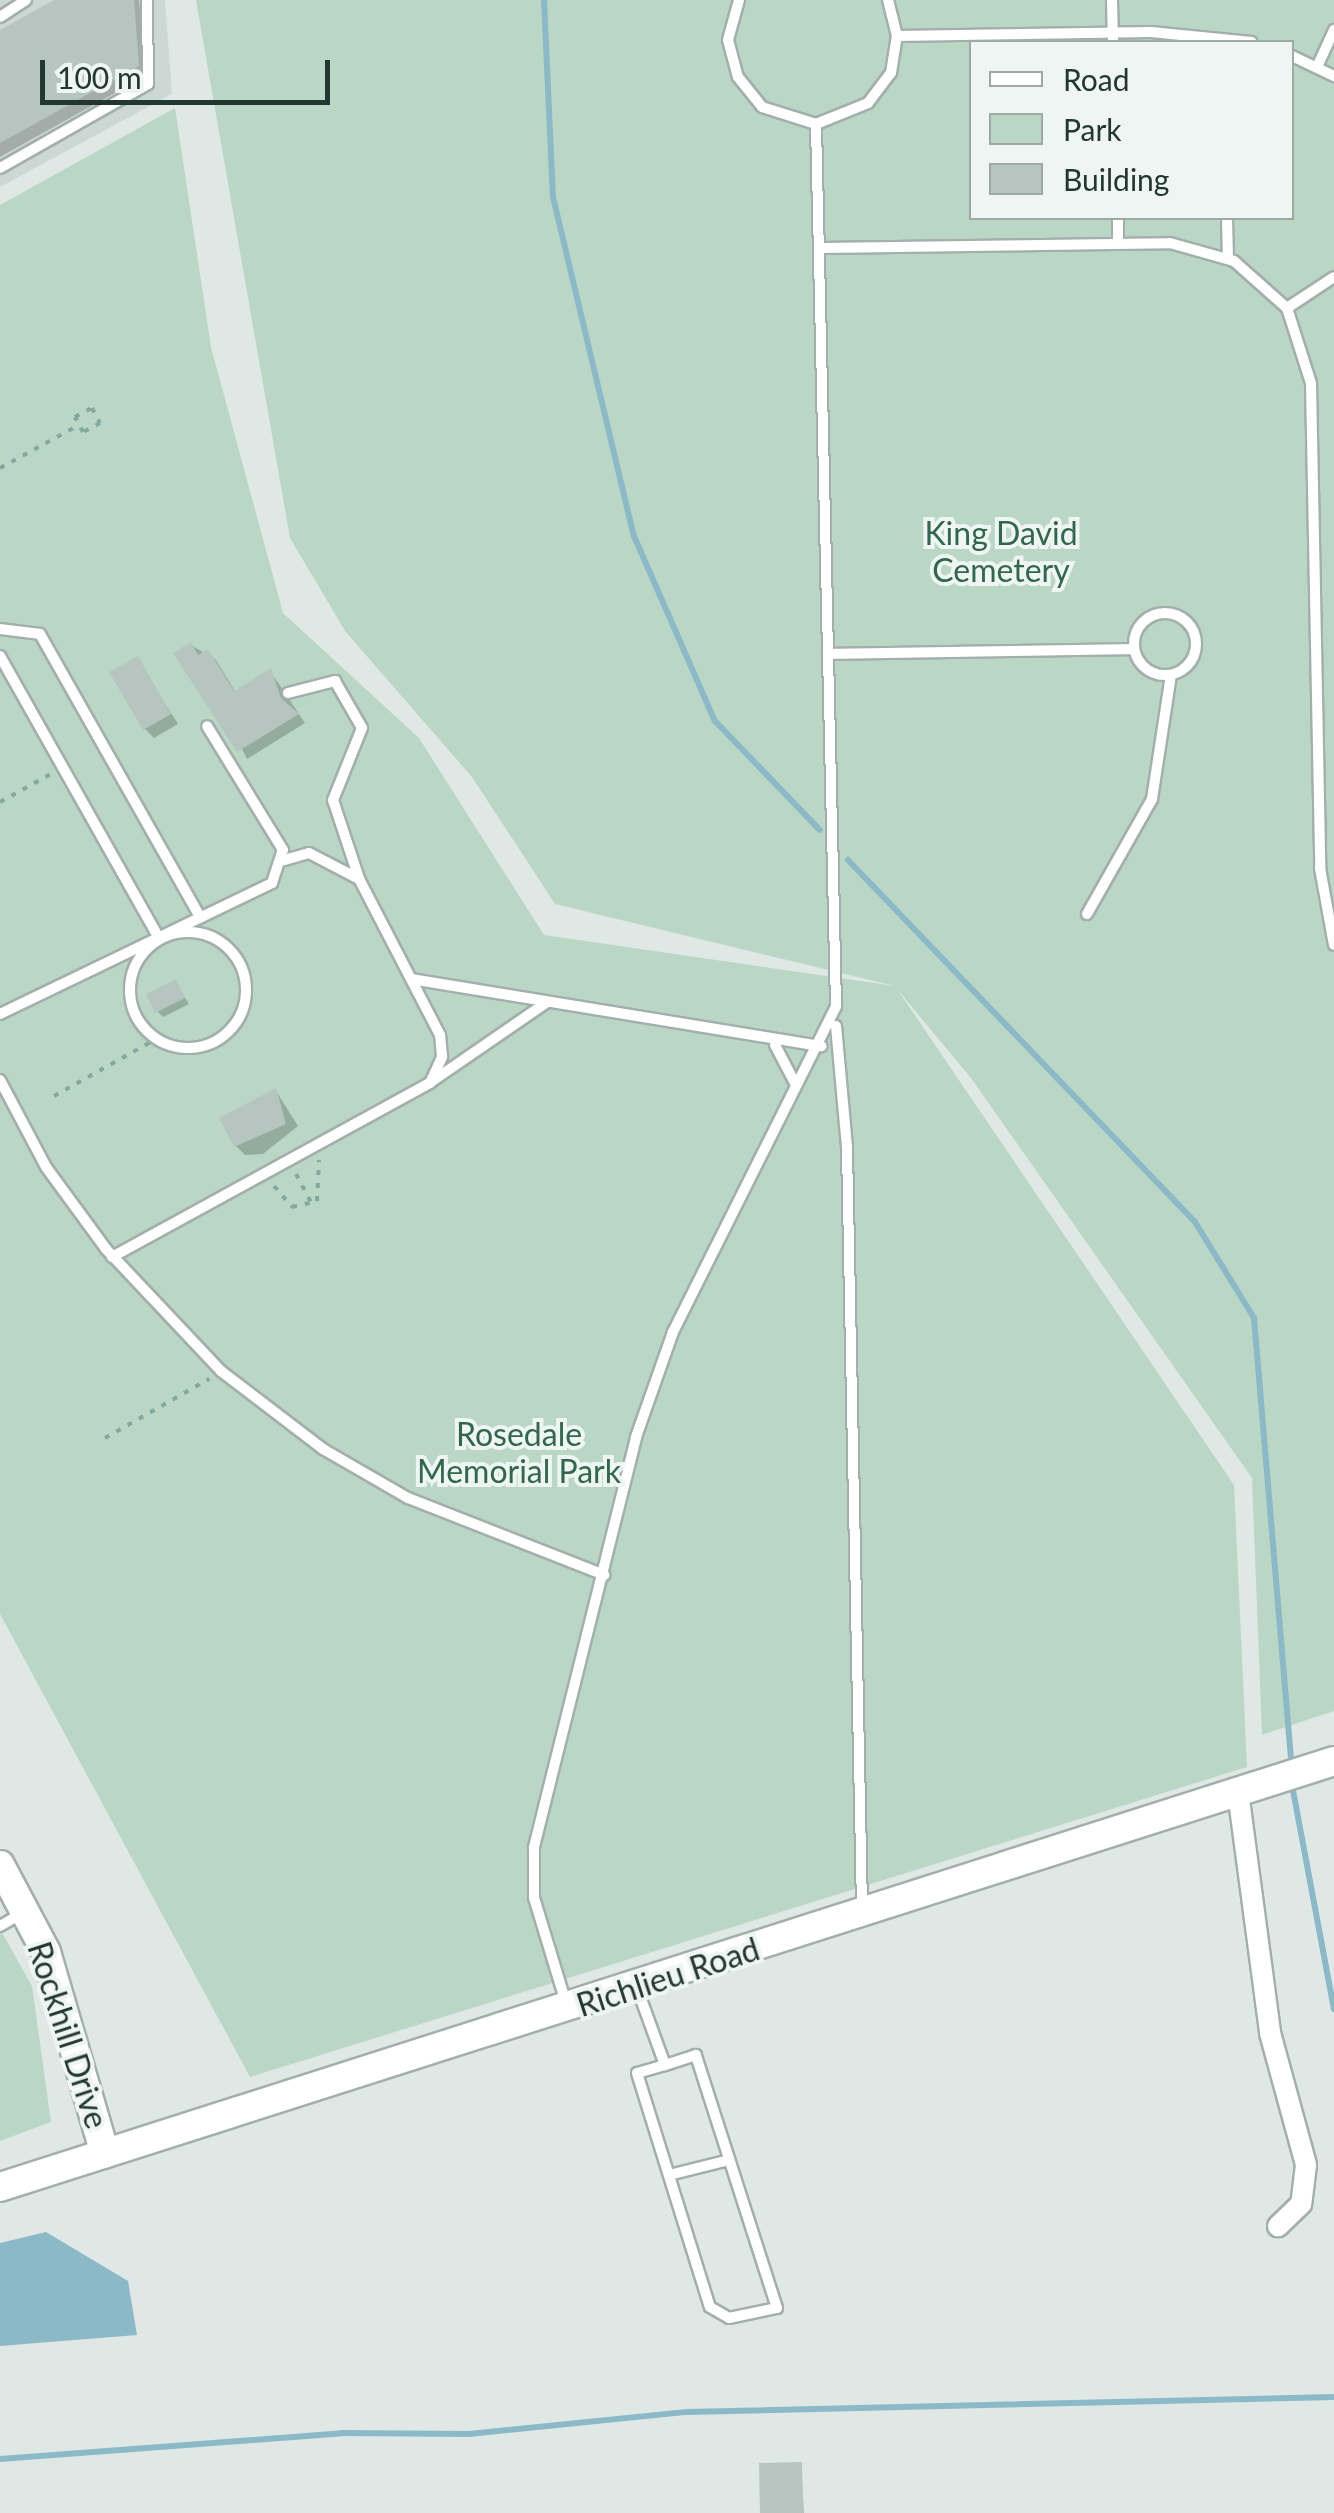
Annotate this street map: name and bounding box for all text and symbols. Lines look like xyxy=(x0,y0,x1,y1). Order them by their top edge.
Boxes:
scale bar xyxy=(45,40,335,102)
legend xyxy=(969,40,1294,220)
text: 100 m xyxy=(57,59,142,95)
text: Road xyxy=(1063,61,1130,97)
text: Park xyxy=(1063,111,1122,147)
text: Building xyxy=(1063,161,1169,197)
park label: King David Cemetery xyxy=(924,515,1078,590)
park label: Rosedale Memorial Park xyxy=(417,1416,621,1491)
street label: Richlieu Road xyxy=(572,1929,764,2025)
street label: Rockhill Drive xyxy=(20,1937,116,2133)

